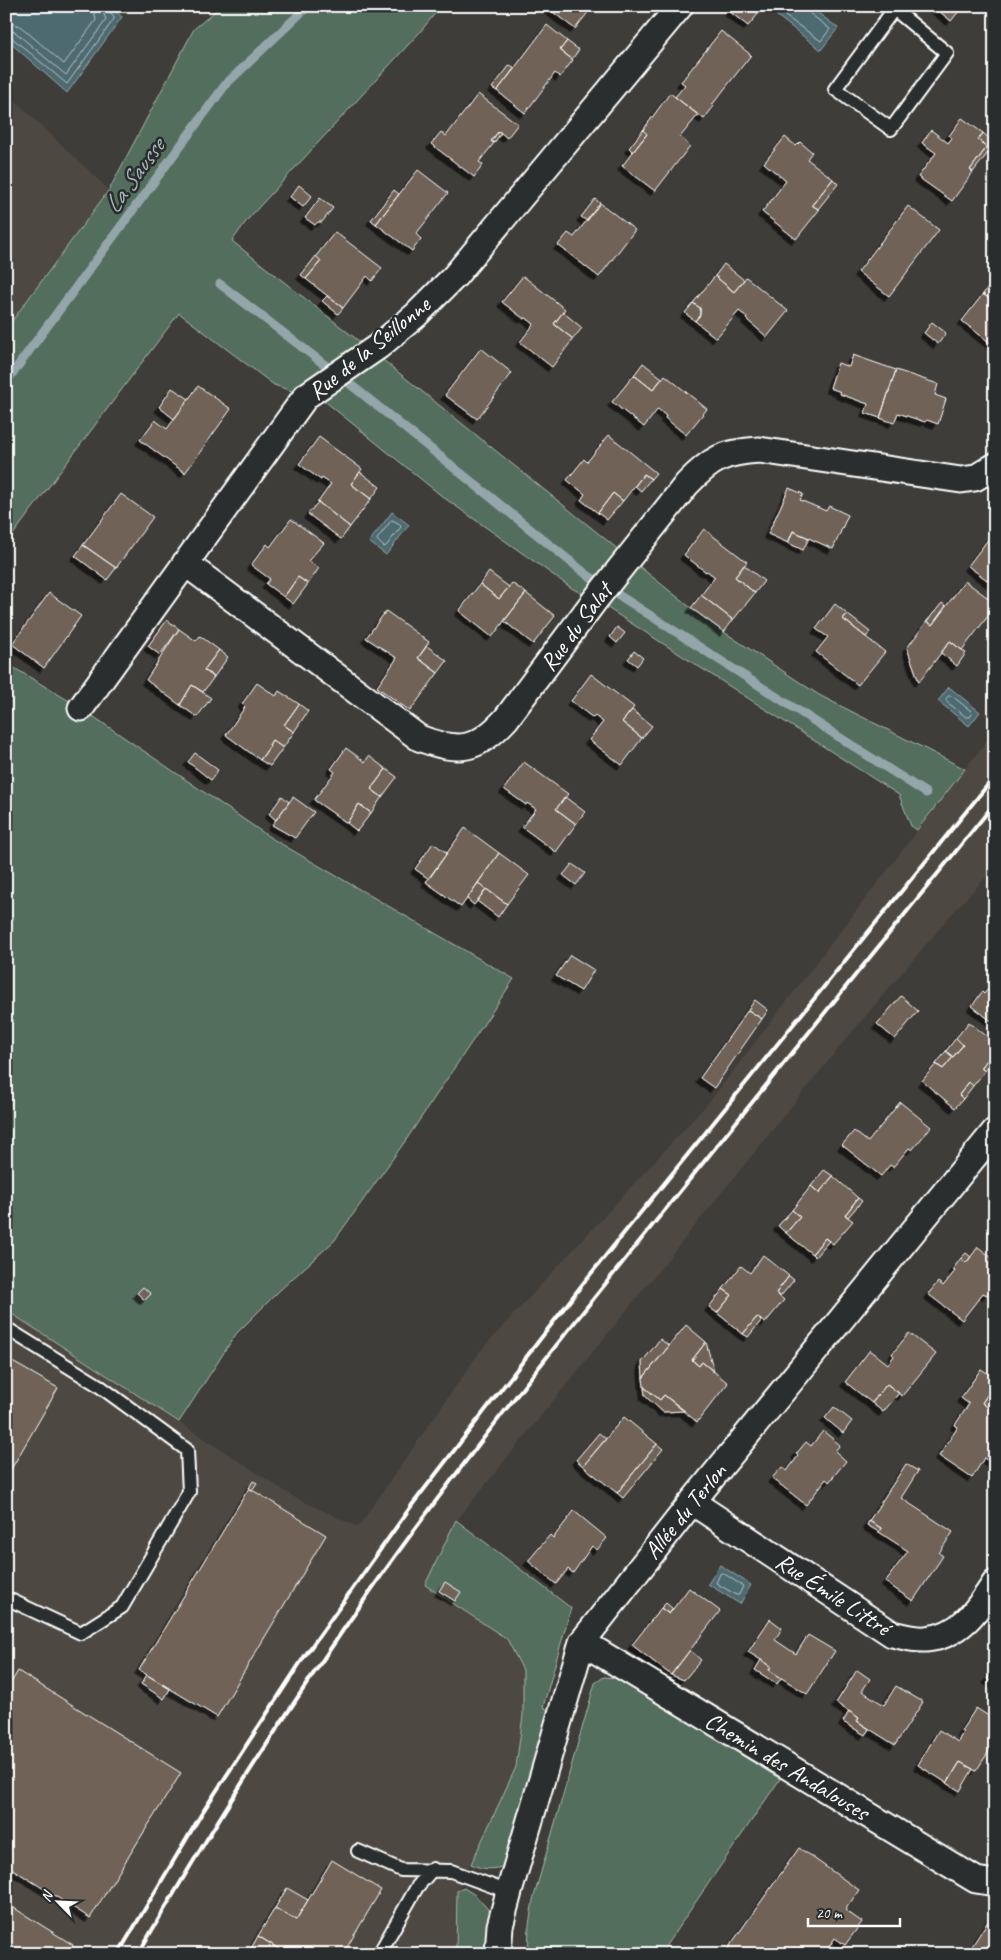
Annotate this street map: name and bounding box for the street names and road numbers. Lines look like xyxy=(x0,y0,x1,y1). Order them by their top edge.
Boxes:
street label: Rue de la Seillonne xyxy=(302,288,438,406)
street label: Rue du Salat xyxy=(533,575,621,677)
street label: Allée du Terlon xyxy=(637,1456,734,1565)
street label: Rue Émile Littré xyxy=(770,1546,899,1644)
street label: Chemin des Andalouses xyxy=(700,1705,877,1828)

